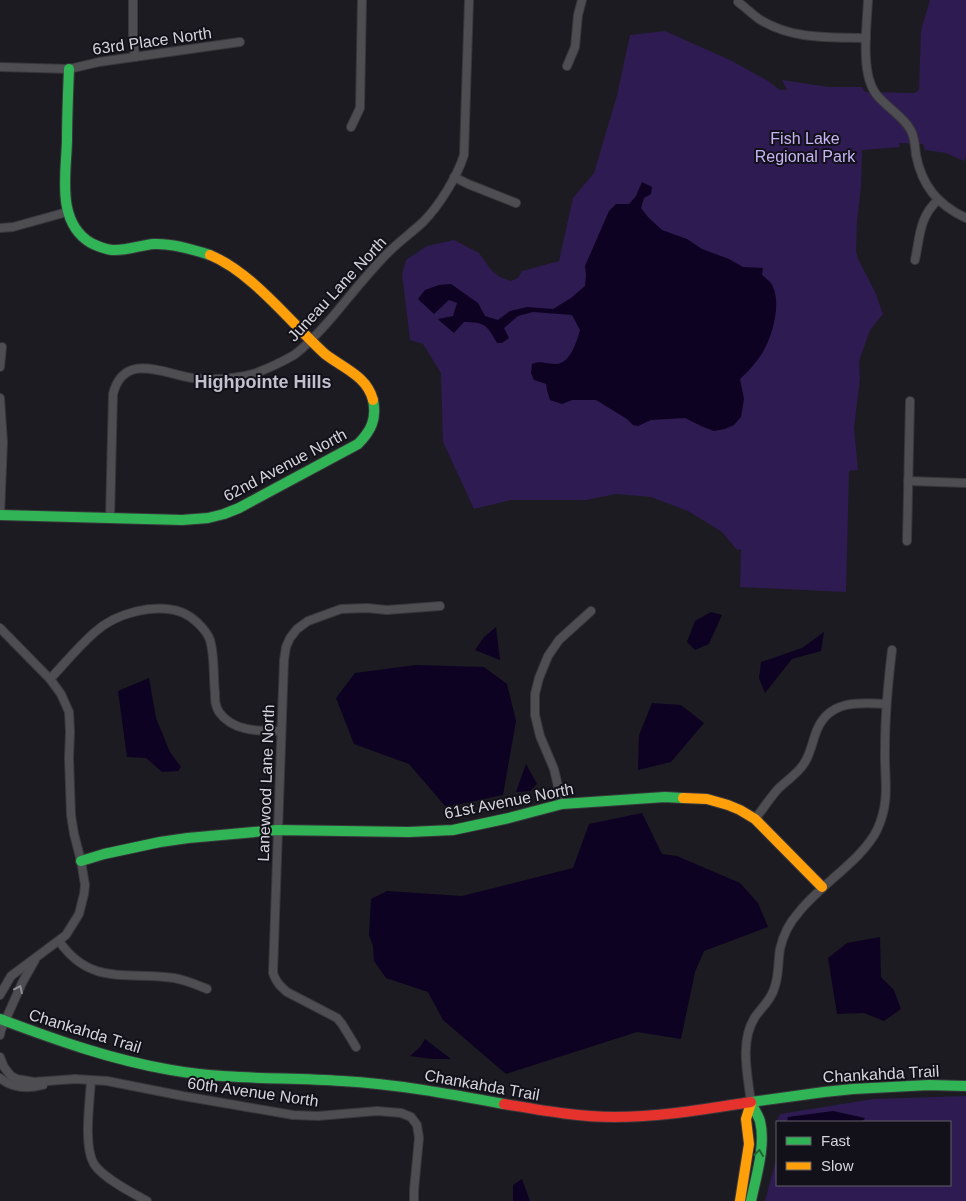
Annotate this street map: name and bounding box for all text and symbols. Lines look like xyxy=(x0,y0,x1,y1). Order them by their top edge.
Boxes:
street label: 63rd Place North xyxy=(91,24,213,58)
park label: Fish Lake Regional Park xyxy=(755,130,856,165)
street label: Juneau Lane North xyxy=(284,233,390,345)
district label: Highpointe Hills xyxy=(195,372,332,392)
street label: 62nd Avenue North xyxy=(221,425,349,505)
street label: Lanewood Lane North xyxy=(255,704,277,862)
street label: 61st Avenue North xyxy=(443,780,575,822)
one-way arrow xyxy=(13,985,24,994)
street label: Chankahda Trail xyxy=(27,1006,143,1056)
street label: Chankahda Trail xyxy=(822,1062,940,1086)
street label: Chankahda Trail xyxy=(423,1067,541,1103)
street label: 60th Avenue North xyxy=(186,1074,320,1110)
legend xyxy=(776,1121,951,1186)
text: Fast xyxy=(821,1132,851,1149)
one-way arrow xyxy=(754,1149,764,1157)
text: Slow xyxy=(821,1157,854,1174)

